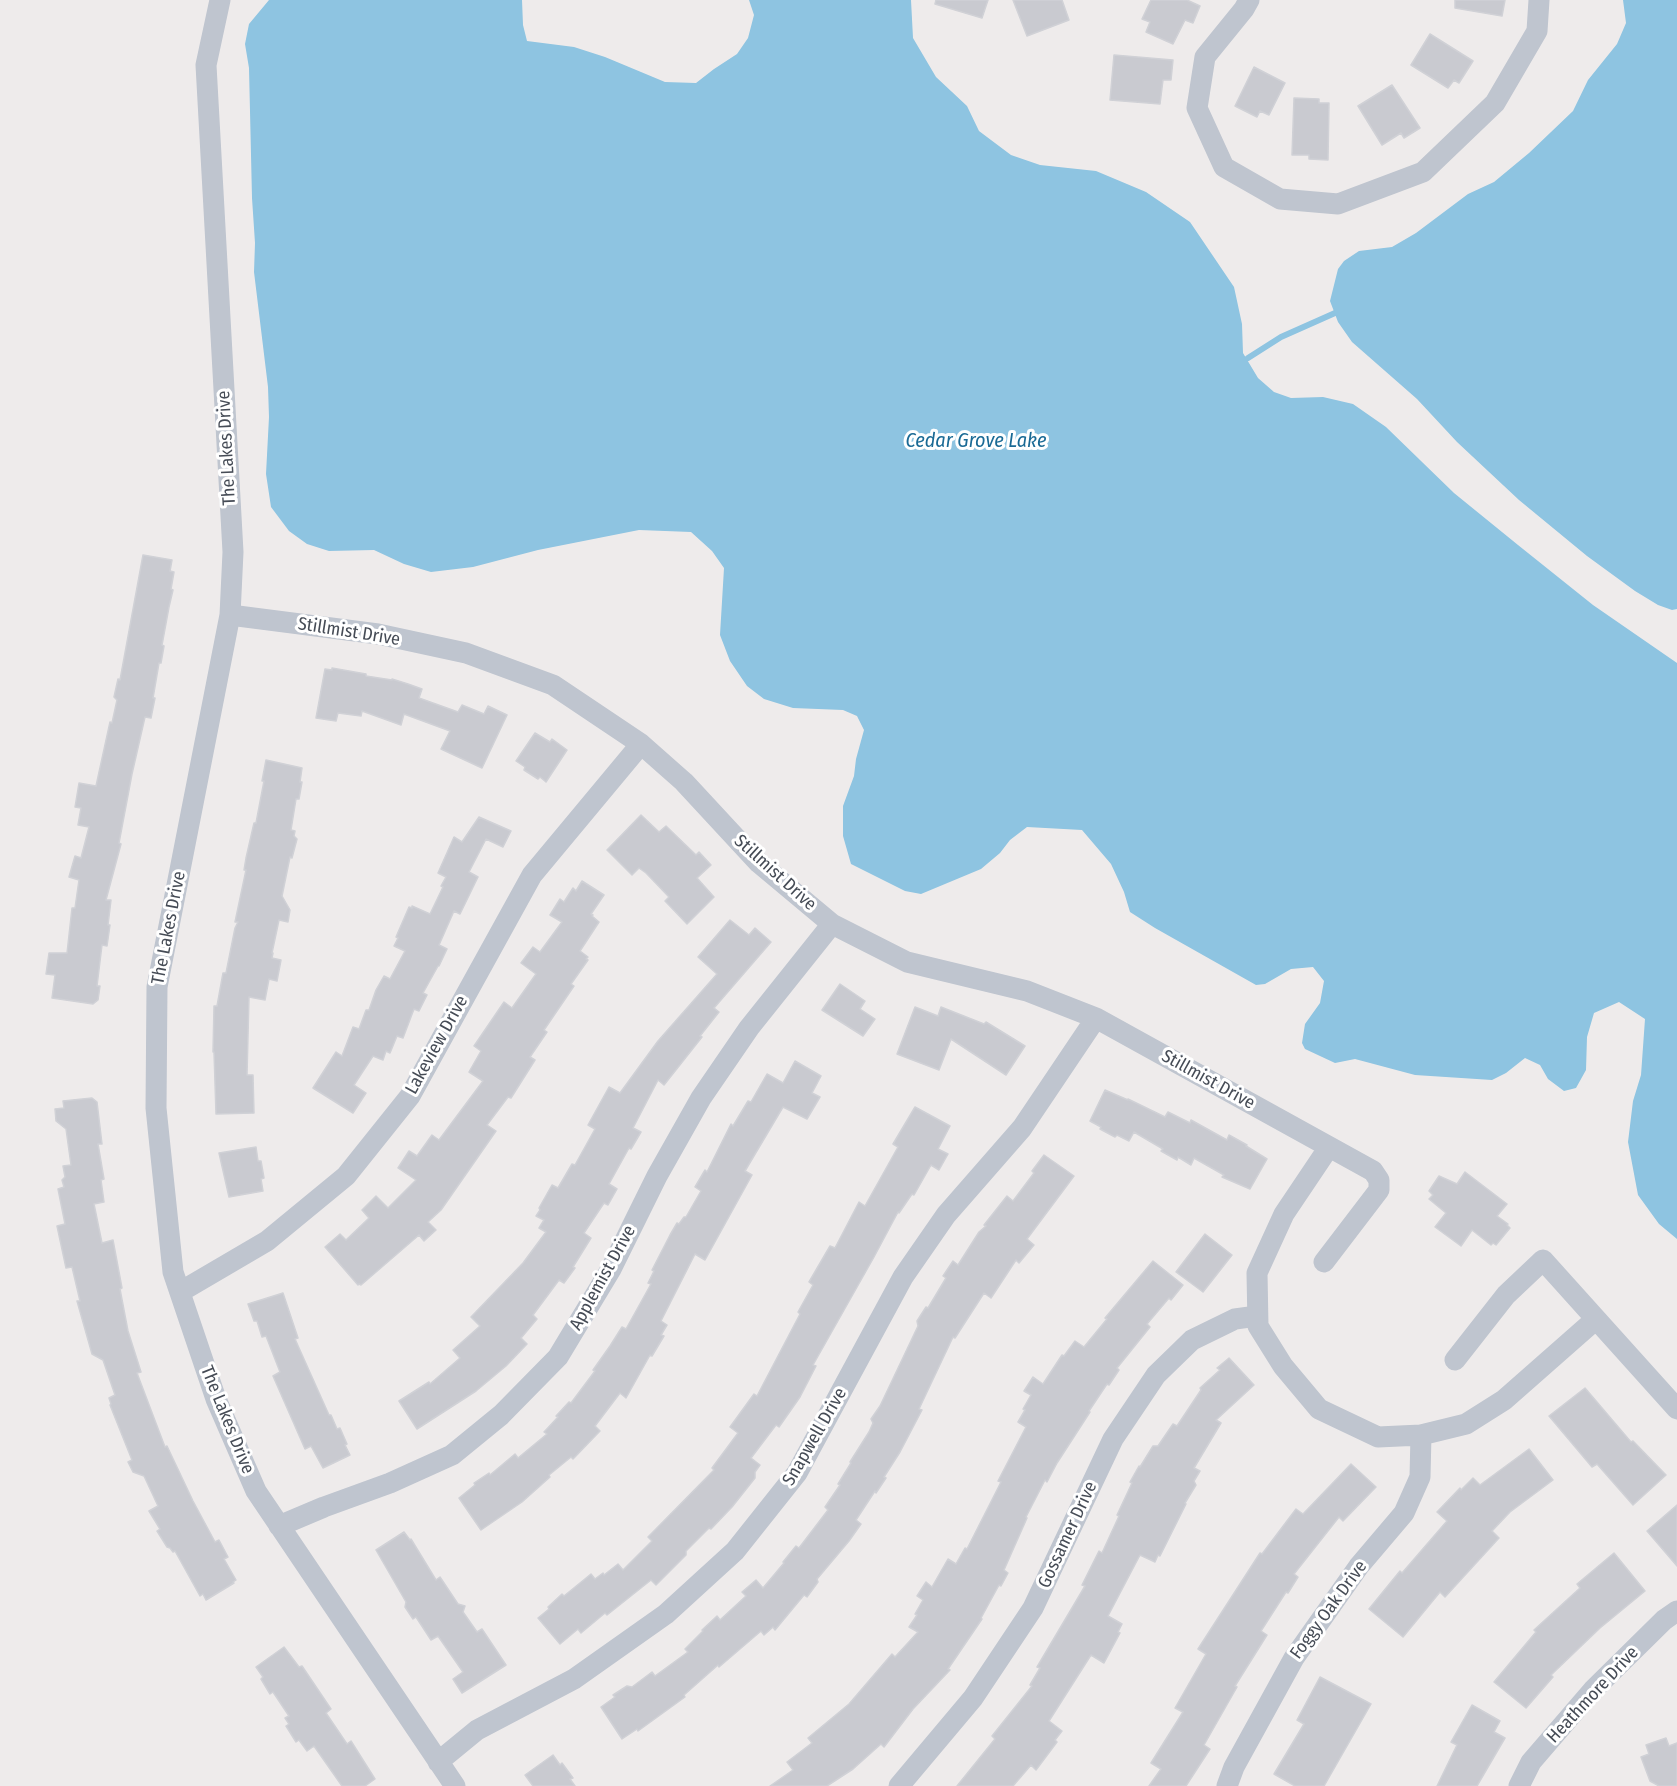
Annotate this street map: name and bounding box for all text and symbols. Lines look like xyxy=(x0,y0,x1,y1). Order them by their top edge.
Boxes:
street label: The Lakes Drive xyxy=(213,390,241,506)
water label: Cedar Grove Lake xyxy=(906,429,1046,453)
street label: Stillmist Drive xyxy=(296,613,402,651)
street label: Stillmist Drive xyxy=(729,830,821,916)
street label: The Lakes Drive xyxy=(147,870,191,986)
street label: Lakeview Drive xyxy=(401,992,473,1098)
street label: Stillmist Drive xyxy=(1158,1046,1258,1114)
street label: Applemist Drive xyxy=(565,1222,641,1334)
street label: The Lakes Drive xyxy=(195,1363,259,1477)
street label: Snapwell Drive xyxy=(778,1384,852,1490)
street label: Gossamer Drive xyxy=(1034,1478,1102,1592)
street label: Foggy Oak Drive xyxy=(1286,1556,1372,1664)
street label: Heathmore Drive xyxy=(1543,1642,1643,1748)

